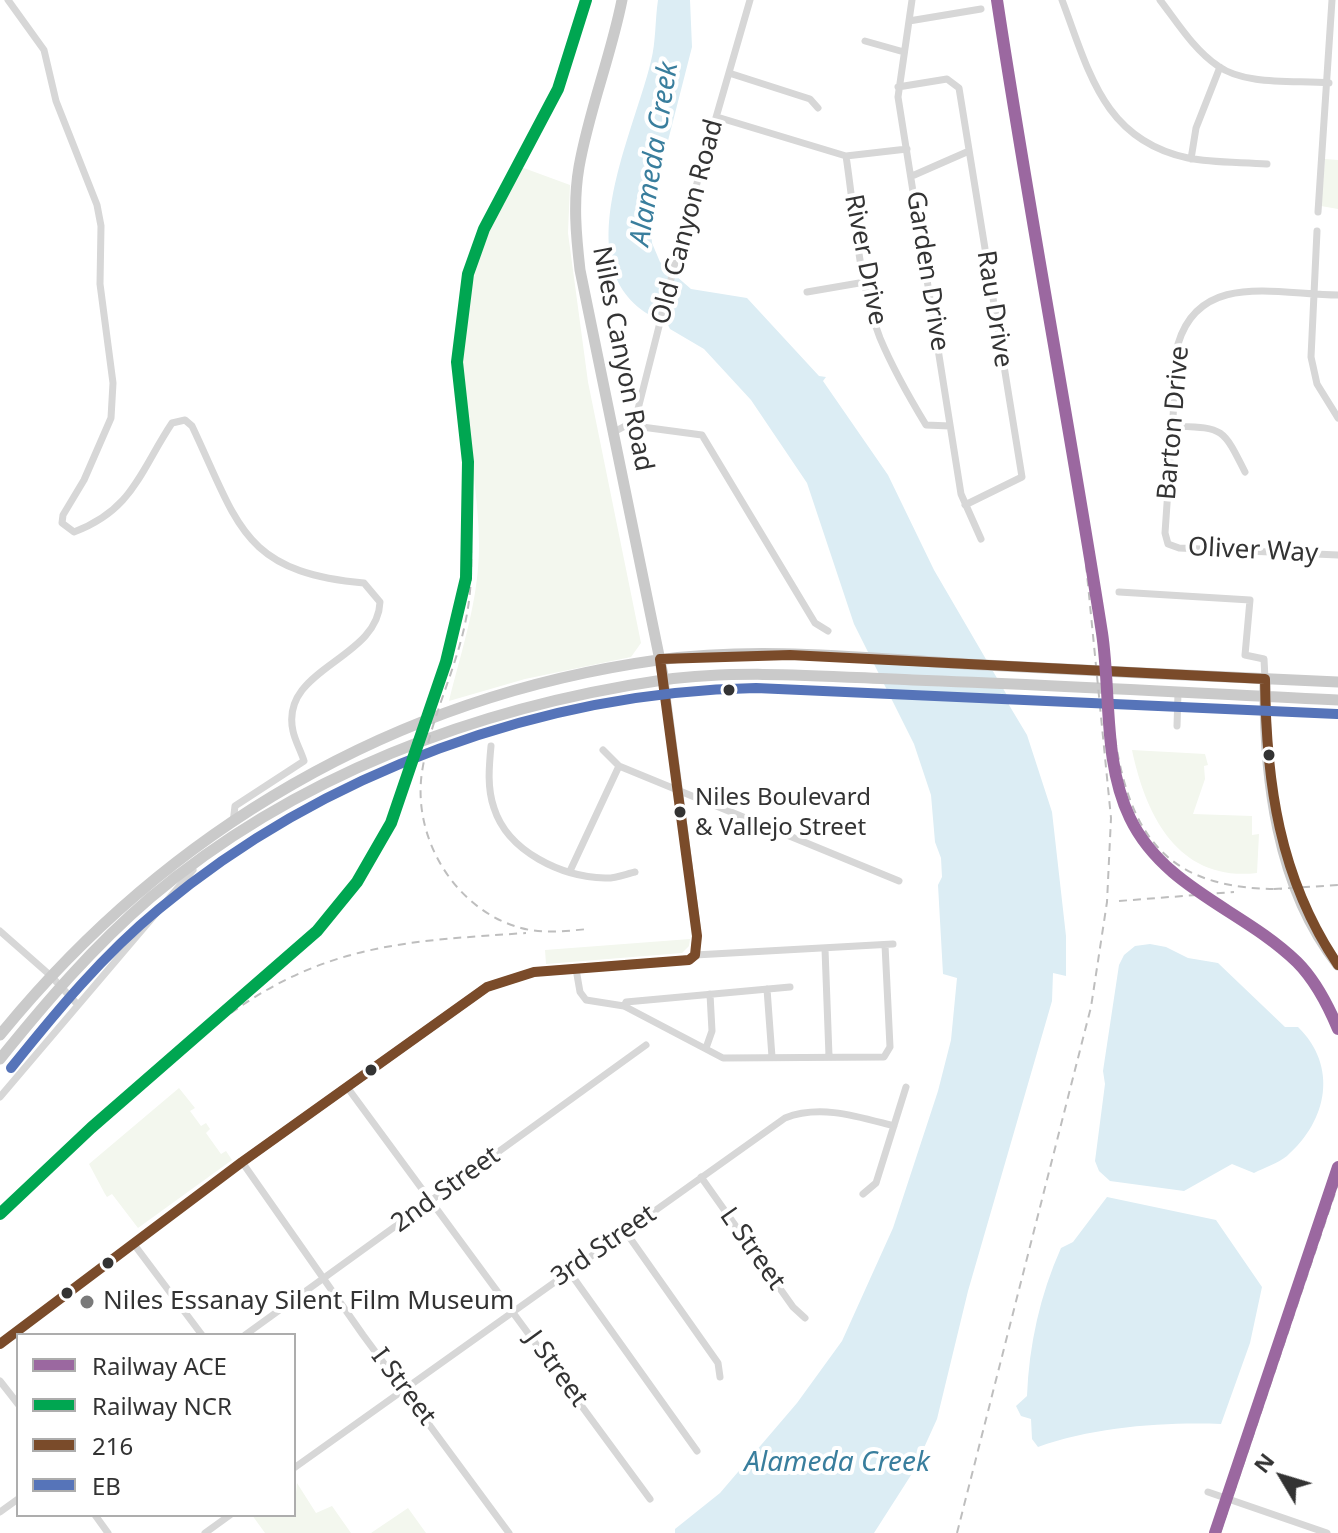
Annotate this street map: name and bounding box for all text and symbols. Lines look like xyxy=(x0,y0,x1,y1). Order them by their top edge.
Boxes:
water label: Alameda Creek xyxy=(624,60,686,248)
street label: Old Canyon Road xyxy=(646,116,730,328)
street label: Garden Drive xyxy=(899,189,955,353)
street label: River Drive xyxy=(837,192,893,328)
street label: Niles Canyon Road xyxy=(585,244,659,474)
street label: Rau Drive xyxy=(969,248,1019,370)
street label: Barton Drive xyxy=(1152,345,1196,501)
street label: Oliver Way xyxy=(1187,532,1319,570)
unlabelled marker xyxy=(721,682,737,698)
unlabelled marker xyxy=(1261,747,1277,763)
place label: Niles Boulevard & Vallejo Street xyxy=(695,784,871,840)
marker: Niles Boulevard & Vallejo Street xyxy=(672,804,688,820)
unlabelled marker xyxy=(363,1062,379,1078)
street label: 2nd Street xyxy=(386,1140,506,1240)
street label: 3rd Street xyxy=(546,1199,662,1293)
street label: L Street xyxy=(713,1202,791,1296)
unlabelled marker xyxy=(100,1255,116,1271)
unlabelled marker xyxy=(59,1285,75,1301)
place label: Niles Essanay Silent Film Museum xyxy=(103,1286,514,1318)
marker: Niles Essanay Silent Film Museum xyxy=(78,1293,96,1311)
street label: J Street xyxy=(518,1325,594,1413)
legend xyxy=(16,1333,296,1517)
street label: I Street xyxy=(364,1342,442,1432)
text: Railway ACE xyxy=(92,1349,227,1382)
text: Railway NCR xyxy=(92,1389,232,1422)
text: 216 xyxy=(92,1429,133,1462)
north arrow xyxy=(1242,1437,1322,1517)
water label: Alameda Creek xyxy=(744,1446,930,1480)
text: N xyxy=(1246,1446,1280,1479)
text: EB xyxy=(92,1469,121,1502)

